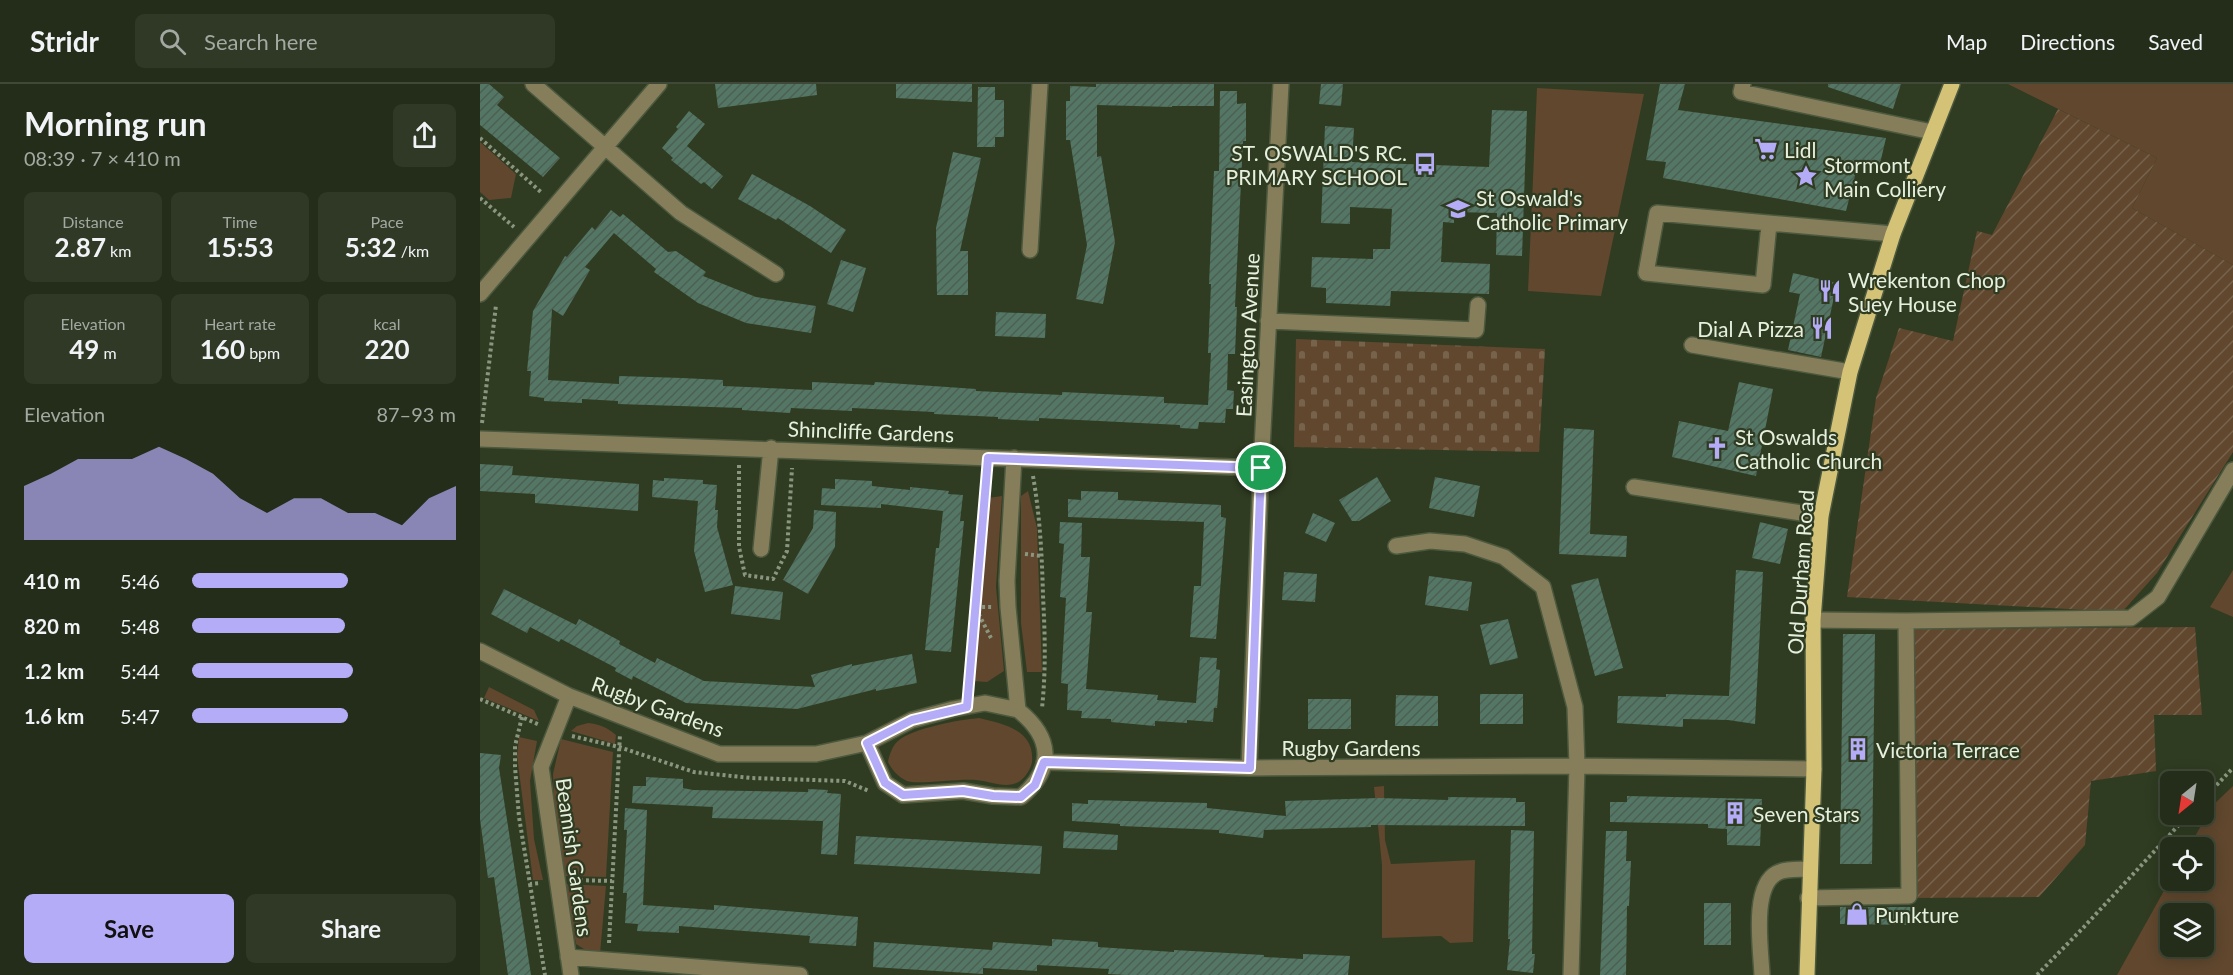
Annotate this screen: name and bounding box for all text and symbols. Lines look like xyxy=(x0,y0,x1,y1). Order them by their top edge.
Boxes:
search box xyxy=(135,14,555,68)
text: Stridr xyxy=(30,24,99,58)
icon: search xyxy=(156,25,189,58)
text: Search here xyxy=(204,28,318,55)
text: Map xyxy=(1946,29,1987,54)
text: Directions xyxy=(2020,29,2115,54)
text: Saved xyxy=(2148,29,2203,54)
text: Morning run xyxy=(24,103,207,143)
button: share xyxy=(393,104,456,167)
supermarket icon: Lidl xyxy=(1753,136,1779,162)
place label: Lidl xyxy=(1784,137,1817,162)
place label: ST. OSWALD'S RC. PRIMARY SCHOOL xyxy=(1226,140,1407,189)
text: 08:39 · 7 × 410 m xyxy=(24,146,181,170)
bus stop icon: ST. OSWALD'S RC. PRIMARY SCHOOL xyxy=(1412,151,1438,177)
place label: Stormont Main Colliery xyxy=(1824,152,1946,201)
place icon: Stormont Main Colliery xyxy=(1793,163,1819,189)
place label: St Oswald's Catholic Primary xyxy=(1476,185,1628,234)
school or university icon: St Oswald's Catholic Primary xyxy=(1445,196,1471,222)
text: Distance xyxy=(62,212,124,231)
text: Time xyxy=(223,212,257,231)
text: Pace xyxy=(370,212,404,231)
text: 2.87 xyxy=(55,231,106,263)
text: 15:53 xyxy=(206,231,274,263)
text: 5:32 xyxy=(345,231,397,263)
text: km xyxy=(106,241,131,260)
text: /km xyxy=(397,241,429,260)
street label: Easington Avenue xyxy=(1230,252,1264,418)
place label: Wrekenton Chop Suey House xyxy=(1848,267,2006,316)
restaurant icon: Wrekenton Chop Suey House xyxy=(1817,278,1843,304)
text: Elevation xyxy=(61,314,126,333)
text: Heart rate xyxy=(204,314,276,333)
text: kcal xyxy=(373,314,401,333)
restaurant icon: Dial A Pizza xyxy=(1809,315,1835,341)
place label: Dial A Pizza xyxy=(1697,316,1804,341)
text: 49 xyxy=(69,333,99,365)
text: 160 xyxy=(200,333,245,365)
text: 220 xyxy=(364,333,410,365)
text: m xyxy=(99,343,117,362)
text: bpm xyxy=(245,343,280,362)
text: Elevation xyxy=(24,402,105,426)
text: 87–93 m xyxy=(376,402,456,426)
street label: Shincliffe Gardens xyxy=(787,416,955,446)
place label: St Oswalds Catholic Church xyxy=(1735,424,1882,473)
church icon: St Oswalds Catholic Church xyxy=(1704,435,1730,461)
pin xyxy=(1235,442,1286,493)
icon: arrive xyxy=(1244,451,1277,484)
street label: Old Durham Road xyxy=(1782,489,1818,655)
text: 410 m xyxy=(24,569,80,593)
text: 5:46 xyxy=(120,569,160,593)
text: 820 m xyxy=(24,614,80,638)
text: 5:48 xyxy=(120,614,160,638)
text: 1.2 km xyxy=(24,659,84,683)
text: 5:44 xyxy=(120,659,160,683)
street label: Rugby Gardens xyxy=(588,670,728,742)
text: 1.6 km xyxy=(24,704,84,728)
text: 5:47 xyxy=(120,704,160,728)
street label: Rugby Gardens xyxy=(1281,735,1421,760)
building icon: Victoria Terrace xyxy=(1845,736,1871,762)
place label: Victoria Terrace xyxy=(1876,737,2020,762)
north arrow xyxy=(2160,771,2214,825)
map controls xyxy=(2160,771,2214,957)
street label: Beamish Gardens xyxy=(551,776,599,938)
building icon: Seven Stars xyxy=(1722,800,1748,826)
place label: Seven Stars xyxy=(1753,801,1859,826)
button: locate xyxy=(2160,837,2214,891)
button: Save xyxy=(24,894,234,963)
button: Share xyxy=(246,894,456,963)
shop icon: Punkture xyxy=(1844,901,1870,927)
place label: Punkture xyxy=(1875,902,1959,927)
button: layers xyxy=(2160,903,2214,957)

